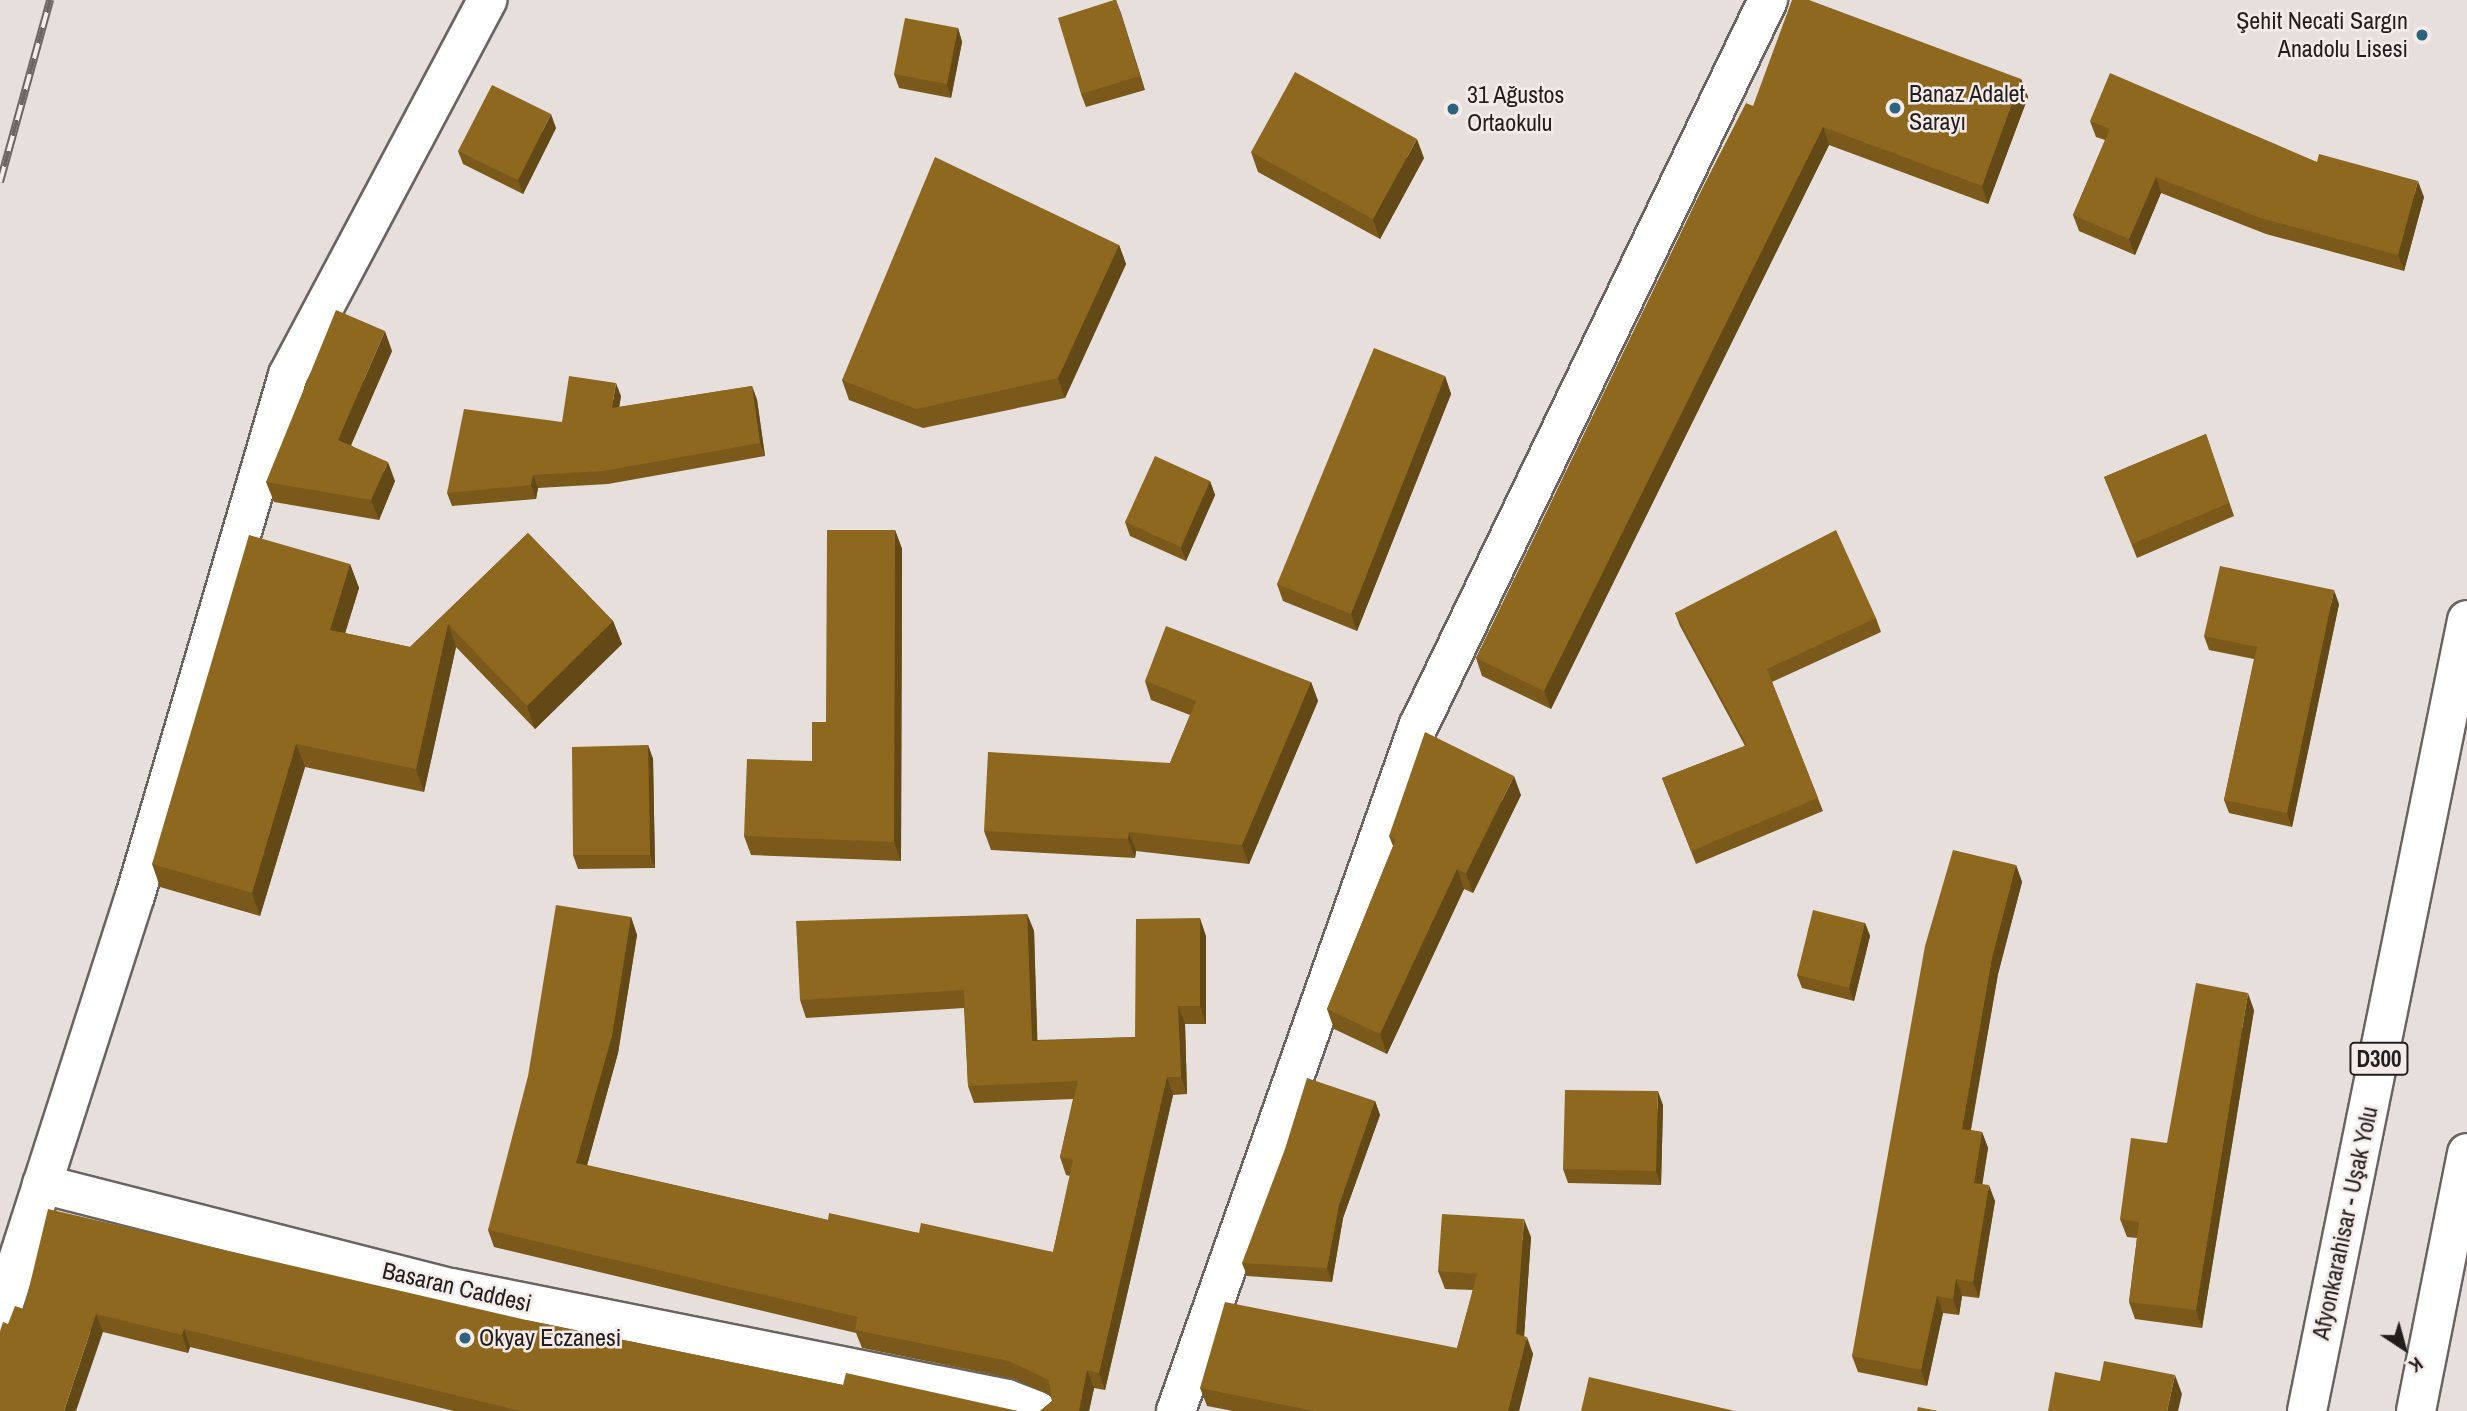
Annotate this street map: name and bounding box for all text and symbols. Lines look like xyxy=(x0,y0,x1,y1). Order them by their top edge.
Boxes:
place label: Şehit Necati Sargın Anadolu Lisesi xyxy=(2236,7,2408,63)
marker: Şehit Necati Sargın Anadolu Lisesi xyxy=(2414,27,2430,43)
place label: Banaz Adalet Sarayı xyxy=(1909,80,2026,136)
place label: 31 Ağustos Ortaokulu xyxy=(1467,81,1565,137)
marker: Banaz Adalet Sarayı xyxy=(1887,100,1903,116)
marker: 31 Ağustos Ortaokulu xyxy=(1445,101,1461,117)
road number: D300 xyxy=(2349,1040,2409,1078)
street label: Afyonkarahisar - Uşak Yolu xyxy=(2306,1104,2384,1342)
street label: Basaran Caddesi xyxy=(380,1256,534,1318)
north arrow xyxy=(2369,1313,2439,1383)
place label: Okyay Eczanesi xyxy=(479,1324,621,1352)
marker: Okyay Eczanesi xyxy=(457,1330,473,1346)
text: K xyxy=(2404,1351,2429,1379)

